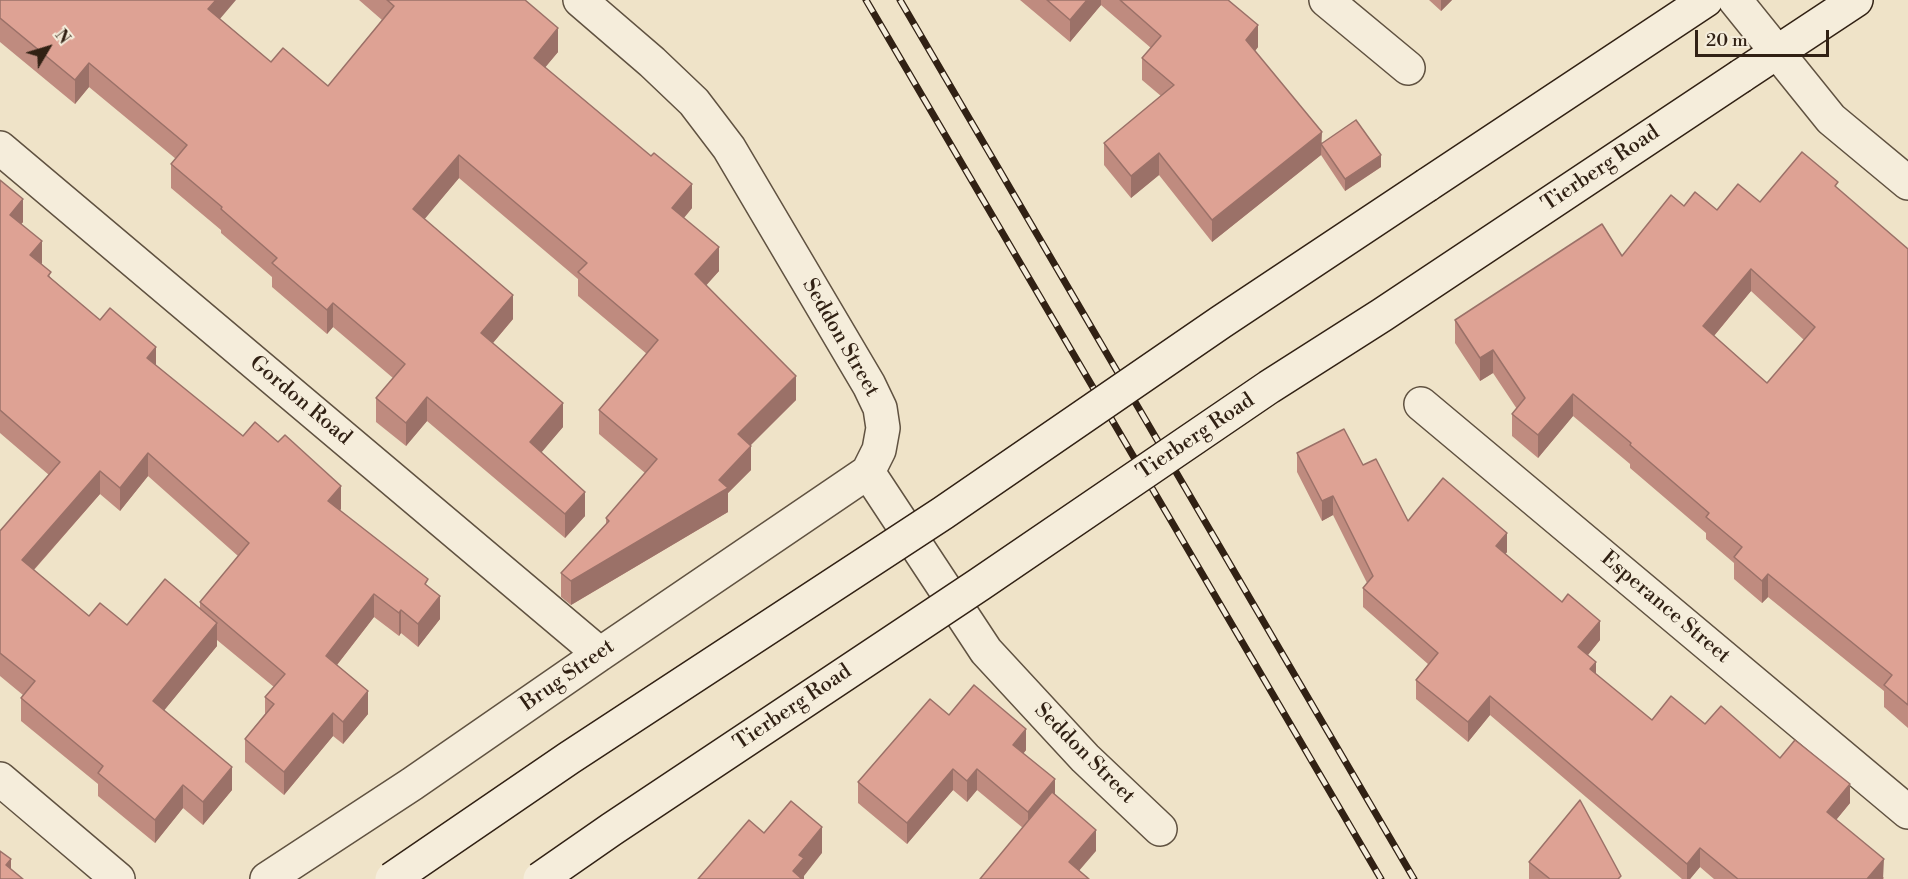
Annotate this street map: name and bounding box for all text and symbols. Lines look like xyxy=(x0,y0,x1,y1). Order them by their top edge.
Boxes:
north arrow xyxy=(18,18,78,78)
scale bar xyxy=(1698,18,1832,56)
text: N xyxy=(50,26,74,48)
text: 20 m xyxy=(1706,29,1748,52)
street label: Tierberg Road xyxy=(1537,120,1665,218)
street label: Seddon Street xyxy=(796,274,884,402)
street label: Gordon Road xyxy=(244,351,356,451)
street label: Tierberg Road xyxy=(1132,388,1260,486)
street label: Esperance Street xyxy=(1595,547,1735,669)
street label: Brug Street xyxy=(516,635,620,717)
street label: Tierberg Road xyxy=(729,659,857,757)
street label: Seddon Street xyxy=(1028,698,1140,810)

